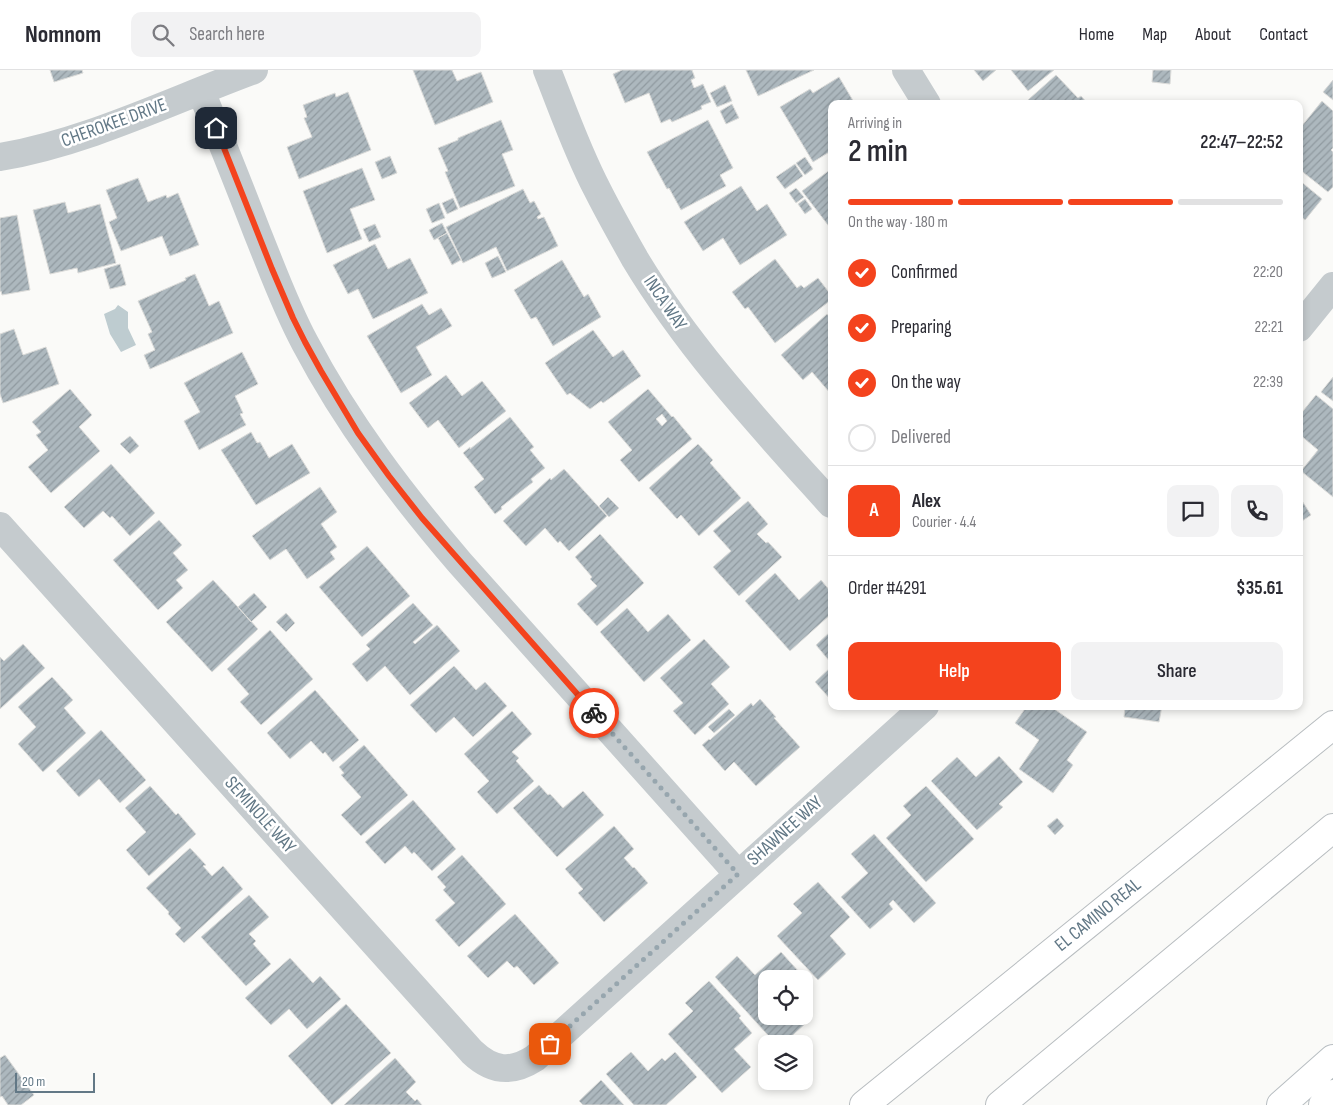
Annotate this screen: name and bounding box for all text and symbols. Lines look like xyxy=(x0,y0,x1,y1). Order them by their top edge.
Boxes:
search box xyxy=(131,12,481,57)
text: Nomnom xyxy=(25,20,101,49)
icon: search xyxy=(149,21,177,49)
text: Search here xyxy=(189,23,265,46)
text: Home xyxy=(1079,24,1114,45)
text: Map xyxy=(1142,24,1167,45)
text: About xyxy=(1195,24,1231,45)
text: Contact xyxy=(1259,24,1308,45)
street label: CHEROKEE DRIVE xyxy=(58,93,170,153)
pin xyxy=(195,107,237,149)
icon: home xyxy=(202,114,230,142)
text: Arriving in xyxy=(848,114,902,133)
text: 22:47–22:52 xyxy=(1200,131,1283,154)
text: 2 min xyxy=(848,132,908,171)
text: On the way · 180 m xyxy=(848,213,948,232)
icon: check xyxy=(848,259,876,287)
text: Confirmed xyxy=(891,261,958,284)
text: 22:20 xyxy=(1253,263,1283,282)
street label: INCA WAY xyxy=(638,271,692,335)
icon: check xyxy=(848,314,876,342)
text: Preparing xyxy=(891,316,952,339)
text: 22:21 xyxy=(1255,318,1283,337)
icon: check xyxy=(848,369,876,397)
text: On the way xyxy=(891,371,961,394)
text: 22:39 xyxy=(1253,373,1283,392)
text: Delivered xyxy=(891,426,951,449)
button: chat xyxy=(1167,485,1219,537)
button: phone xyxy=(1231,485,1283,537)
text: Alex xyxy=(912,490,941,513)
text: A xyxy=(869,499,879,522)
text: Courier · 4.4 xyxy=(912,513,976,532)
text: Order #4291 xyxy=(848,577,926,600)
text: $35.61 xyxy=(1236,577,1283,600)
button: Help xyxy=(848,642,1061,700)
button: Share xyxy=(1071,642,1283,700)
courier xyxy=(569,688,619,738)
icon: bike xyxy=(580,699,608,727)
street label: SEMINOLE WAY xyxy=(220,772,300,858)
street label: SHAWNEE WAY xyxy=(743,791,827,871)
street label: EL CAMINO REAL xyxy=(1050,873,1146,957)
map controls xyxy=(758,970,813,1090)
button: locate xyxy=(758,970,813,1025)
pin xyxy=(529,1023,571,1065)
icon: bag xyxy=(536,1030,564,1058)
button: layers xyxy=(758,1035,813,1090)
scale bar xyxy=(15,1070,95,1093)
text: 20 m xyxy=(22,1073,45,1090)

